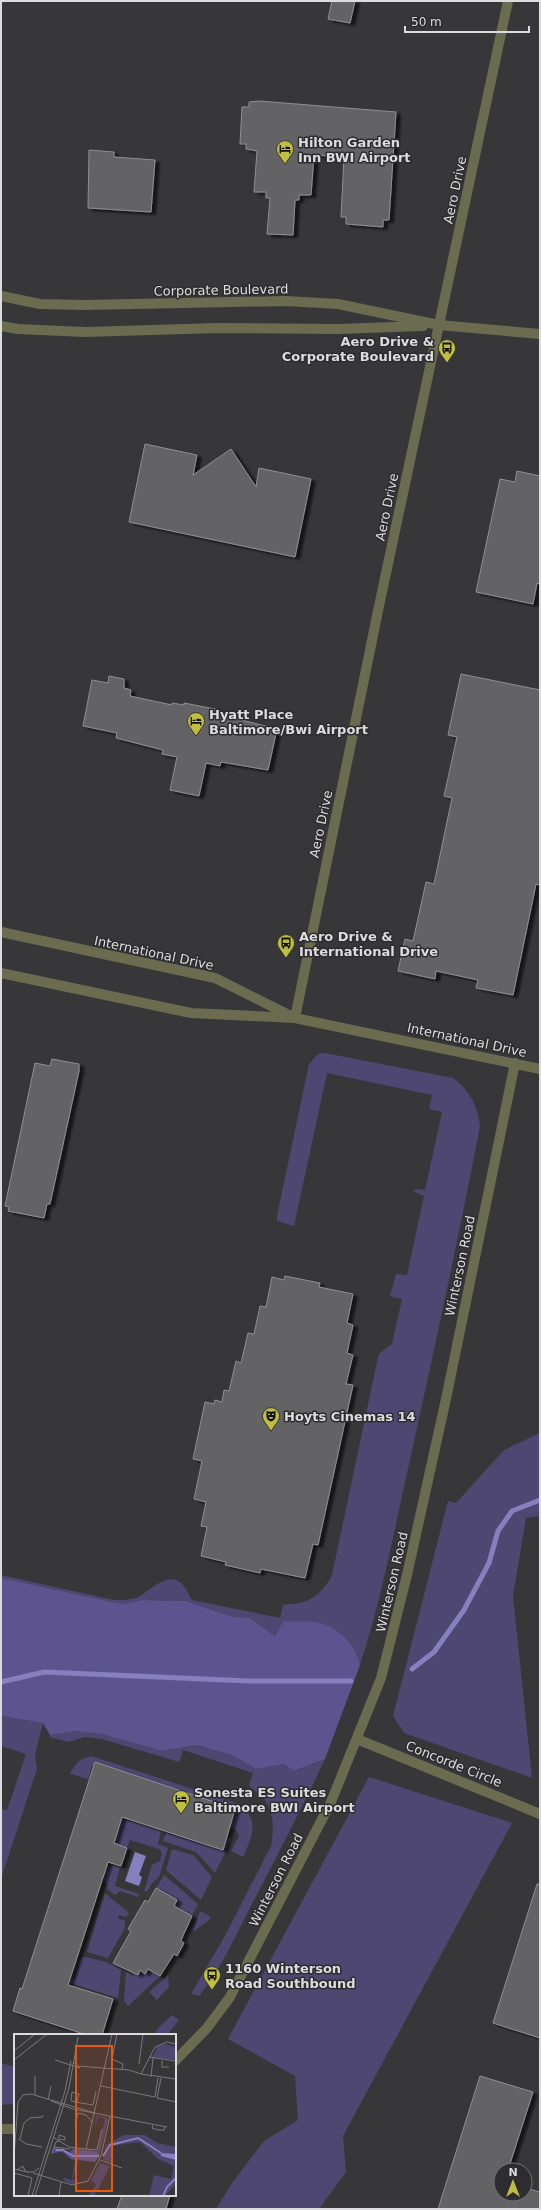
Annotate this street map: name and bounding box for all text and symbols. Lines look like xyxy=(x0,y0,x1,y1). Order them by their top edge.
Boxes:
scale bar xyxy=(405,8,529,34)
text: 50 m xyxy=(411,15,442,29)
place label: Hilton Garden Inn BWI Airport xyxy=(298,135,411,165)
hotel icon: Hilton Garden Inn BWI Airport xyxy=(275,139,295,164)
street label: Aero Drive xyxy=(441,155,469,225)
street label: Corporate Boulevard xyxy=(153,281,289,299)
place label: Aero Drive & Corporate Boulevard xyxy=(282,334,434,364)
bus stop icon: Aero Drive & Corporate Boulevard xyxy=(437,338,457,363)
street label: Aero Drive xyxy=(373,472,401,542)
place label: Hyatt Place Baltimore/Bwi Airport xyxy=(209,707,368,737)
hotel icon: Hyatt Place Baltimore/Bwi Airport xyxy=(186,711,206,736)
street label: Aero Drive xyxy=(307,789,335,859)
place label: Aero Drive & International Drive xyxy=(299,929,438,959)
street label: International Drive xyxy=(93,933,215,973)
bus stop icon: Aero Drive & International Drive xyxy=(276,933,296,958)
street label: International Drive xyxy=(406,1020,528,1060)
street label: Winterson Road xyxy=(442,1214,478,1318)
theatre icon: Hoyts Cinemas 14 xyxy=(261,1406,281,1431)
place label: Hoyts Cinemas 14 xyxy=(284,1409,416,1424)
street label: Winterson Road xyxy=(373,1530,411,1634)
street label: Concorde Circle xyxy=(404,1738,504,1790)
place label: Sonesta ES Suites Baltimore BWI Airport xyxy=(194,1785,355,1815)
hotel icon: Sonesta ES Suites Baltimore BWI Airport xyxy=(171,1789,191,1814)
street label: Winterson Road xyxy=(246,1831,306,1929)
place label: 1160 Winterson Road Southbound xyxy=(225,1961,356,1991)
bus stop icon: 1160 Winterson Road Southbound xyxy=(202,1965,222,1990)
inset map xyxy=(14,2034,176,2196)
north arrow xyxy=(493,2162,533,2202)
text: N xyxy=(508,2166,518,2179)

